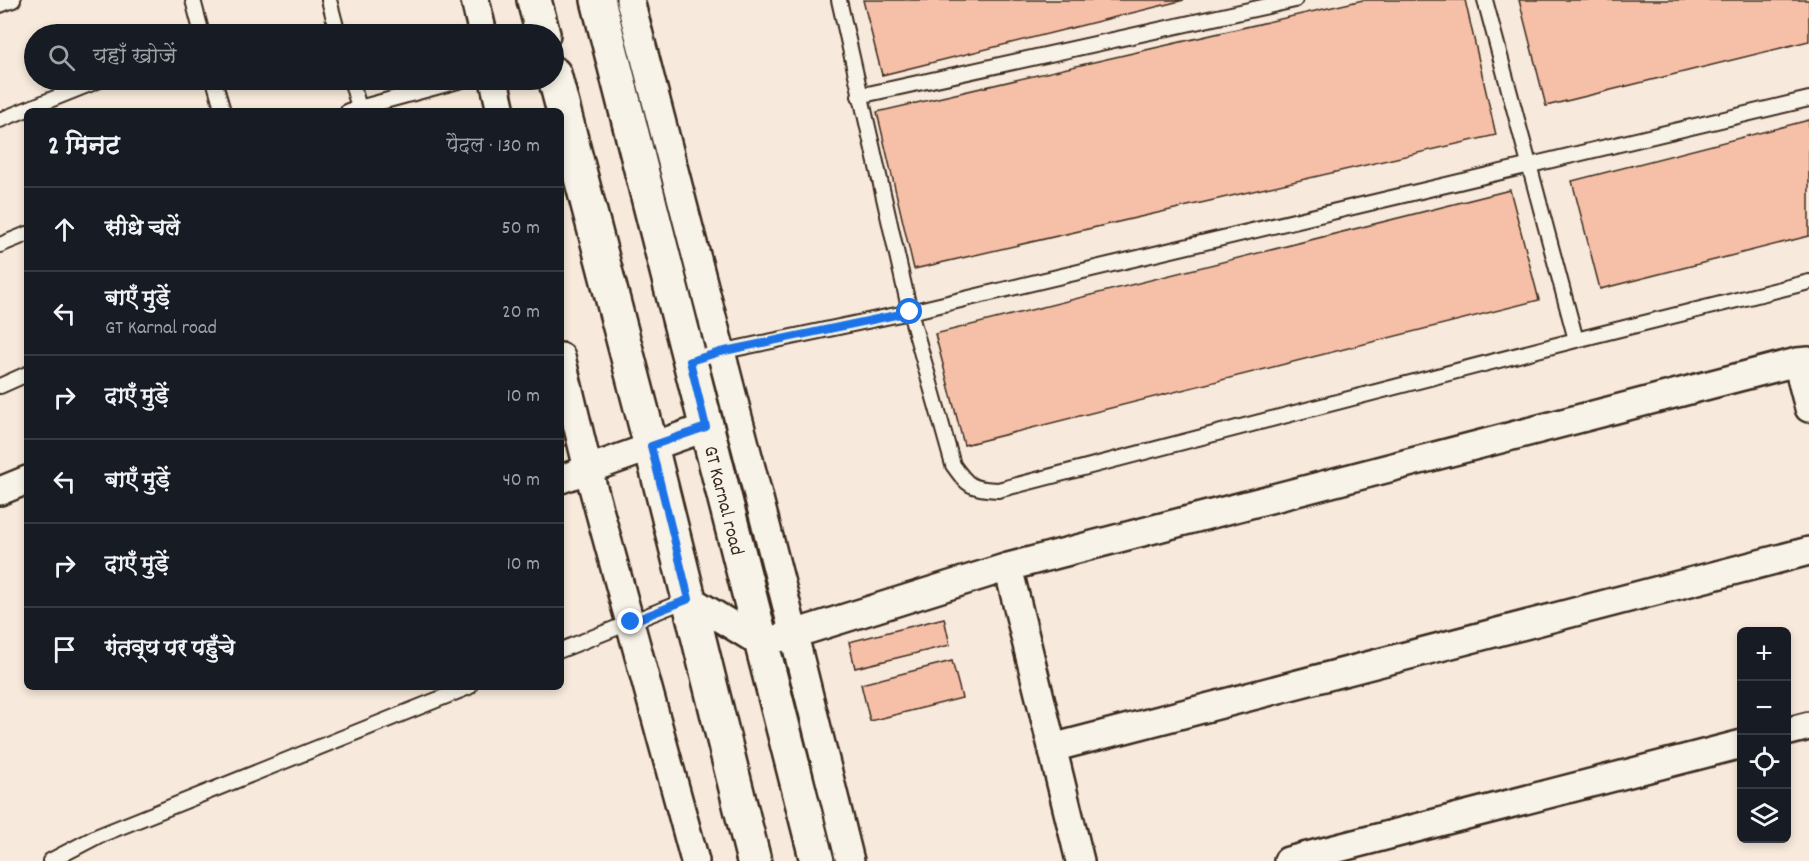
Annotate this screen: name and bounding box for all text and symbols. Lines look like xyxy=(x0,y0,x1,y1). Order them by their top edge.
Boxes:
search box xyxy=(24,24,564,90)
icon: search xyxy=(45,41,78,74)
text: यहाँ खोजें xyxy=(93,42,176,73)
text: 2 मिनट xyxy=(48,129,120,166)
text: पैदल · 130 m xyxy=(447,133,540,161)
icon: ahead xyxy=(48,213,81,246)
text: सीधे चलें xyxy=(105,214,180,245)
text: 50 m xyxy=(502,215,540,243)
text: बाएँ मुड़ें xyxy=(105,284,170,315)
icon: left xyxy=(48,297,81,330)
route start xyxy=(896,298,922,324)
text: 20 m xyxy=(502,299,540,327)
text: GT Karnal road xyxy=(105,315,217,343)
icon: right xyxy=(48,381,81,414)
text: दाएँ मुड़ें xyxy=(105,382,169,413)
text: 10 m xyxy=(506,383,540,411)
street label: GT Karnal road xyxy=(695,443,750,558)
icon: left xyxy=(48,465,81,498)
text: बाएँ मुड़ें xyxy=(105,466,170,497)
text: 40 m xyxy=(502,467,540,495)
icon: right xyxy=(48,549,81,582)
text: दाएँ मुड़ें xyxy=(105,550,169,581)
text: 10 m xyxy=(506,551,540,579)
route end xyxy=(617,608,643,634)
map controls xyxy=(1737,627,1791,843)
button: + xyxy=(1737,627,1791,681)
icon: arrive xyxy=(48,633,81,666)
text: गंतव्य पर पहुँचे xyxy=(105,634,235,665)
button: − xyxy=(1737,681,1791,735)
button: locate xyxy=(1737,735,1791,789)
button: layers xyxy=(1737,789,1791,843)

